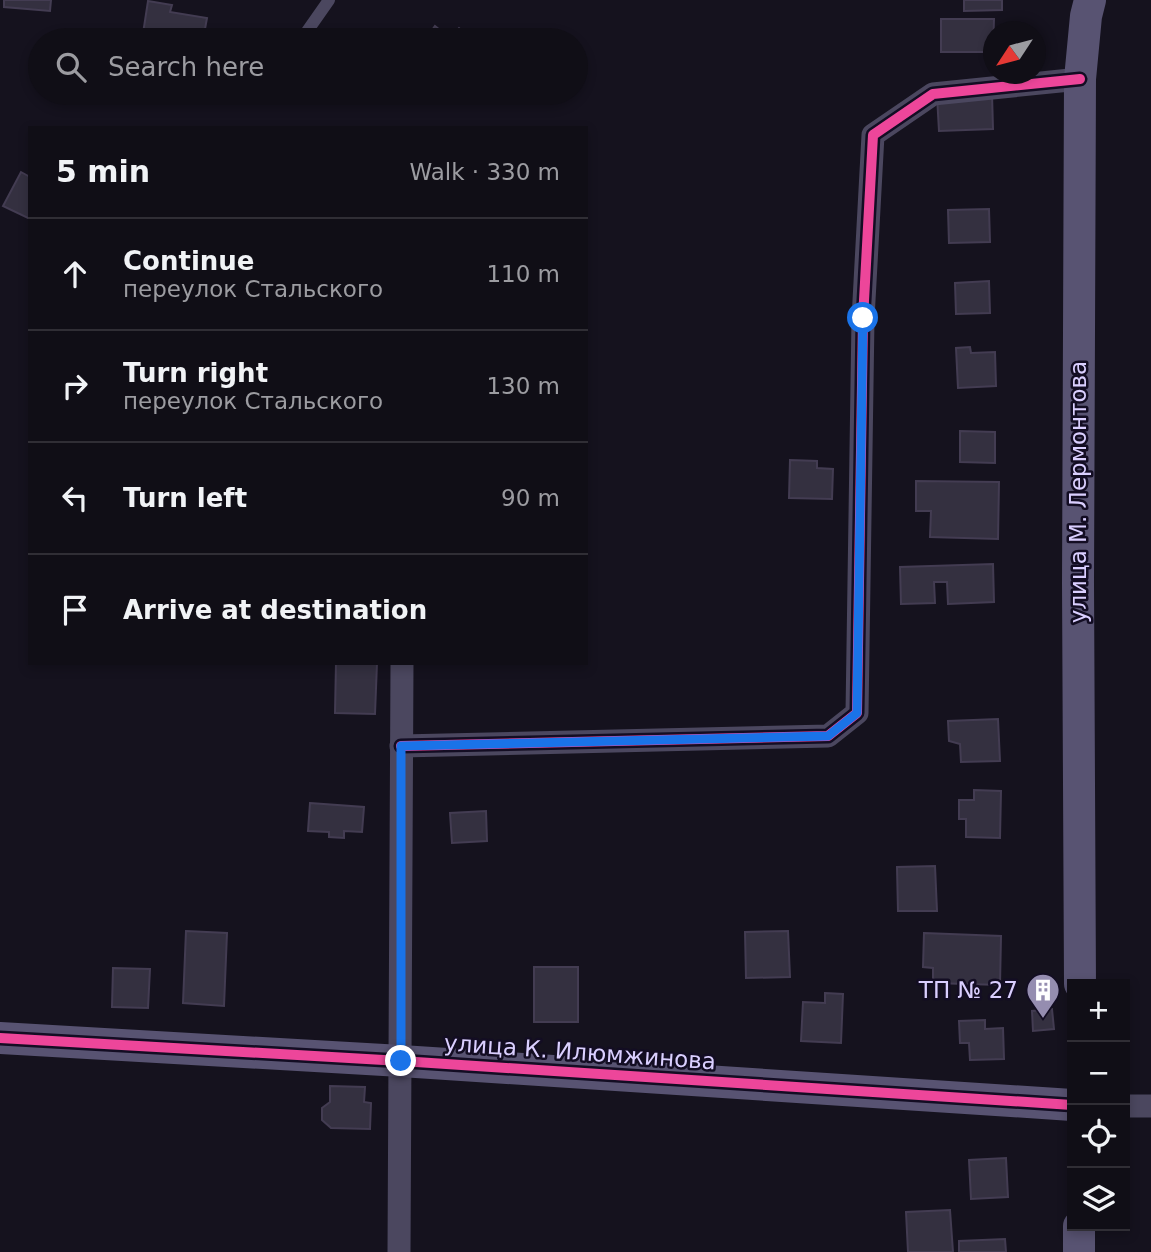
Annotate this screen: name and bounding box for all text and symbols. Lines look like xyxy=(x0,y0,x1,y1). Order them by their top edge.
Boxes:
north arrow xyxy=(983,21,1046,84)
search box xyxy=(28,28,588,105)
icon: search xyxy=(52,48,90,86)
text: Search here xyxy=(108,52,264,82)
text: 5 min xyxy=(56,154,150,189)
text: Walk · 330 m xyxy=(409,159,560,185)
text: Continue xyxy=(123,246,254,276)
icon: ahead xyxy=(56,255,94,293)
text: 110 m xyxy=(486,261,560,287)
text: переулок Стальского xyxy=(123,276,383,302)
route start xyxy=(847,302,878,333)
text: Turn right xyxy=(123,358,268,388)
street label: улица М. Лермонтова xyxy=(1065,361,1091,623)
icon: right xyxy=(56,367,94,405)
text: 130 m xyxy=(486,373,560,399)
text: переулок Стальского xyxy=(123,388,383,414)
icon: left xyxy=(56,479,94,517)
text: Turn left xyxy=(123,483,247,513)
text: 90 m xyxy=(501,485,560,511)
icon: arrive xyxy=(56,591,94,629)
text: Arrive at destination xyxy=(123,595,427,625)
building icon: ТП № 27 xyxy=(1024,971,1062,1020)
place label: ТП № 27 xyxy=(918,977,1018,1003)
map controls xyxy=(1067,979,1130,1231)
button: + xyxy=(1067,979,1130,1042)
street label: улица К. Илюмжинова xyxy=(443,1030,717,1074)
button: − xyxy=(1067,1042,1130,1105)
route end xyxy=(385,1045,416,1076)
button: locate xyxy=(1067,1105,1130,1168)
button: layers xyxy=(1067,1168,1130,1231)

